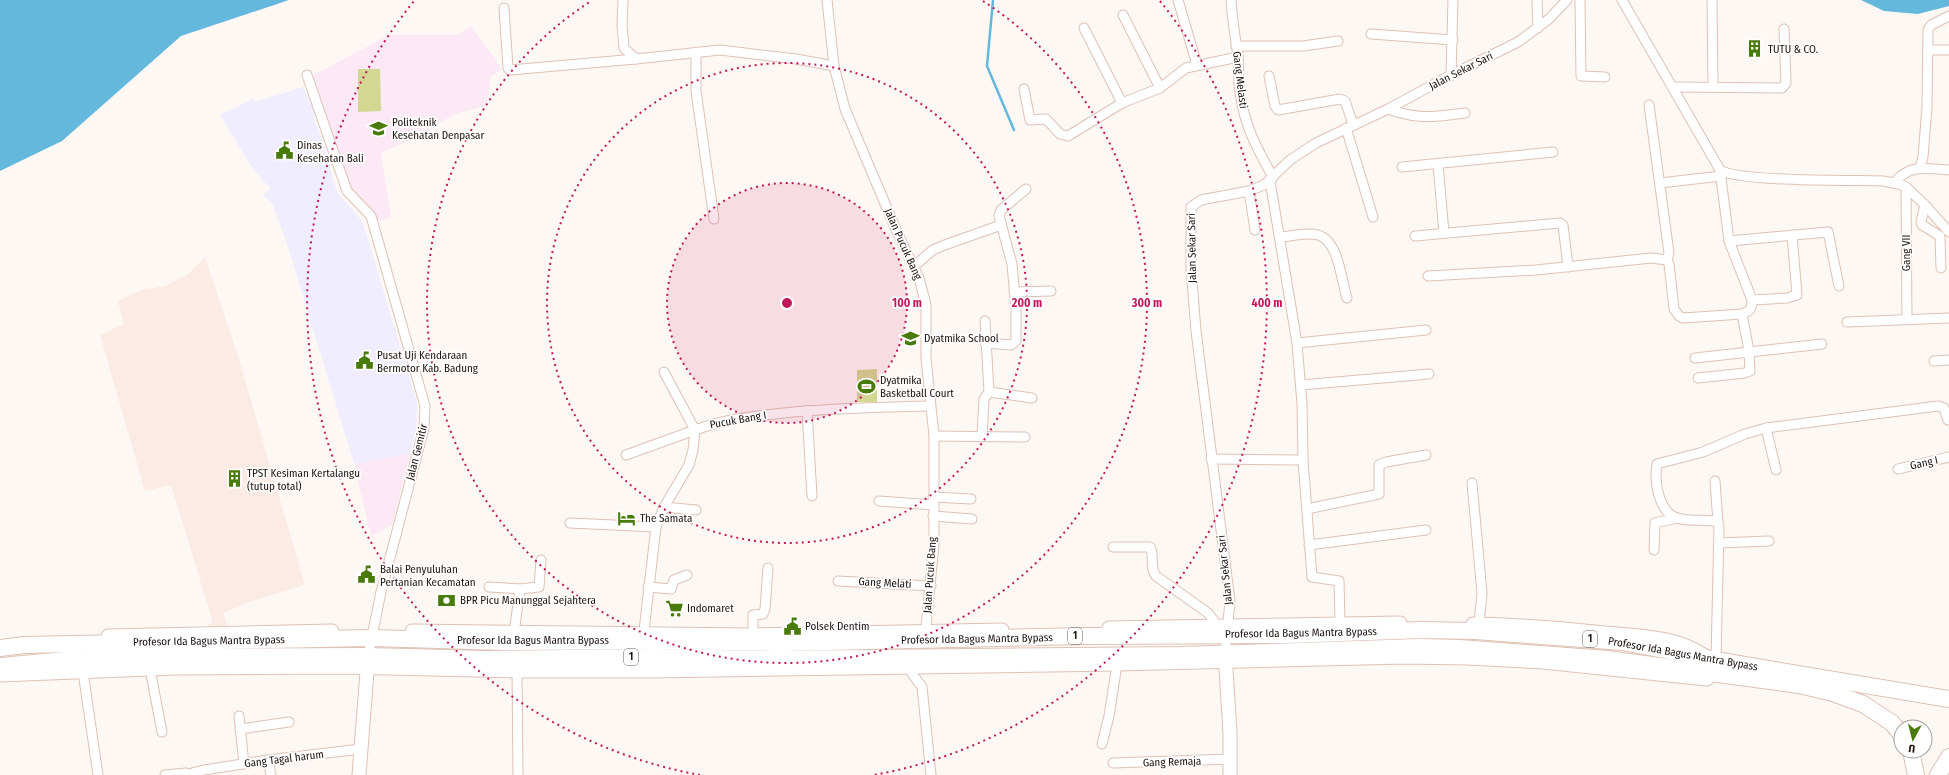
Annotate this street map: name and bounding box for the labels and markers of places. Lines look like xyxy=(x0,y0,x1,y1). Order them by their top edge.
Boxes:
building icon: TUTU & CO. xyxy=(1745,39,1765,59)
place label: TUTU & CO. xyxy=(1768,43,1818,56)
place label: Politeknik Kesehatan Denpasar xyxy=(392,116,484,142)
school or university icon: Politeknik Kesehatan Denpasar xyxy=(369,118,389,138)
place label: Dinas Kesehatan Bali xyxy=(297,139,364,165)
public building icon: Dinas Kesehatan Bali xyxy=(274,141,294,161)
centre of rings xyxy=(780,296,794,310)
school or university icon: Dyatmika School xyxy=(901,328,921,348)
place label: Dyatmika School xyxy=(924,332,999,345)
place label: Pusat Uji Kendaraan Bermotor Kab. Badung xyxy=(377,349,479,375)
public building icon: Pusat Uji Kendaraan Bermotor Kab. Badung xyxy=(354,351,374,371)
place label: Dyatmika Basketball Court xyxy=(880,374,954,400)
sports icon: Dyatmika Basketball Court xyxy=(857,376,877,396)
place label: TPST Kesiman Kertalangu (tutup total) xyxy=(247,467,360,493)
building icon: TPST Kesiman Kertalangu (tutup total) xyxy=(224,469,244,489)
hotel icon: The Samata xyxy=(617,508,637,528)
place label: The Samata xyxy=(640,512,693,525)
place label: Balai Penyuluhan Pertanian Kecamatan xyxy=(380,563,476,589)
public building icon: Balai Penyuluhan Pertanian Kecamatan xyxy=(357,565,377,585)
bank icon: BPR Picu Manunggal Sejahtera xyxy=(437,590,457,610)
place label: BPR Picu Manunggal Sejahtera xyxy=(460,594,596,607)
supermarket icon: Indomaret xyxy=(664,598,684,618)
place label: Indomaret xyxy=(687,602,734,615)
public building icon: Polsek Dentim xyxy=(782,616,802,636)
place label: Polsek Dentim xyxy=(805,620,869,633)

